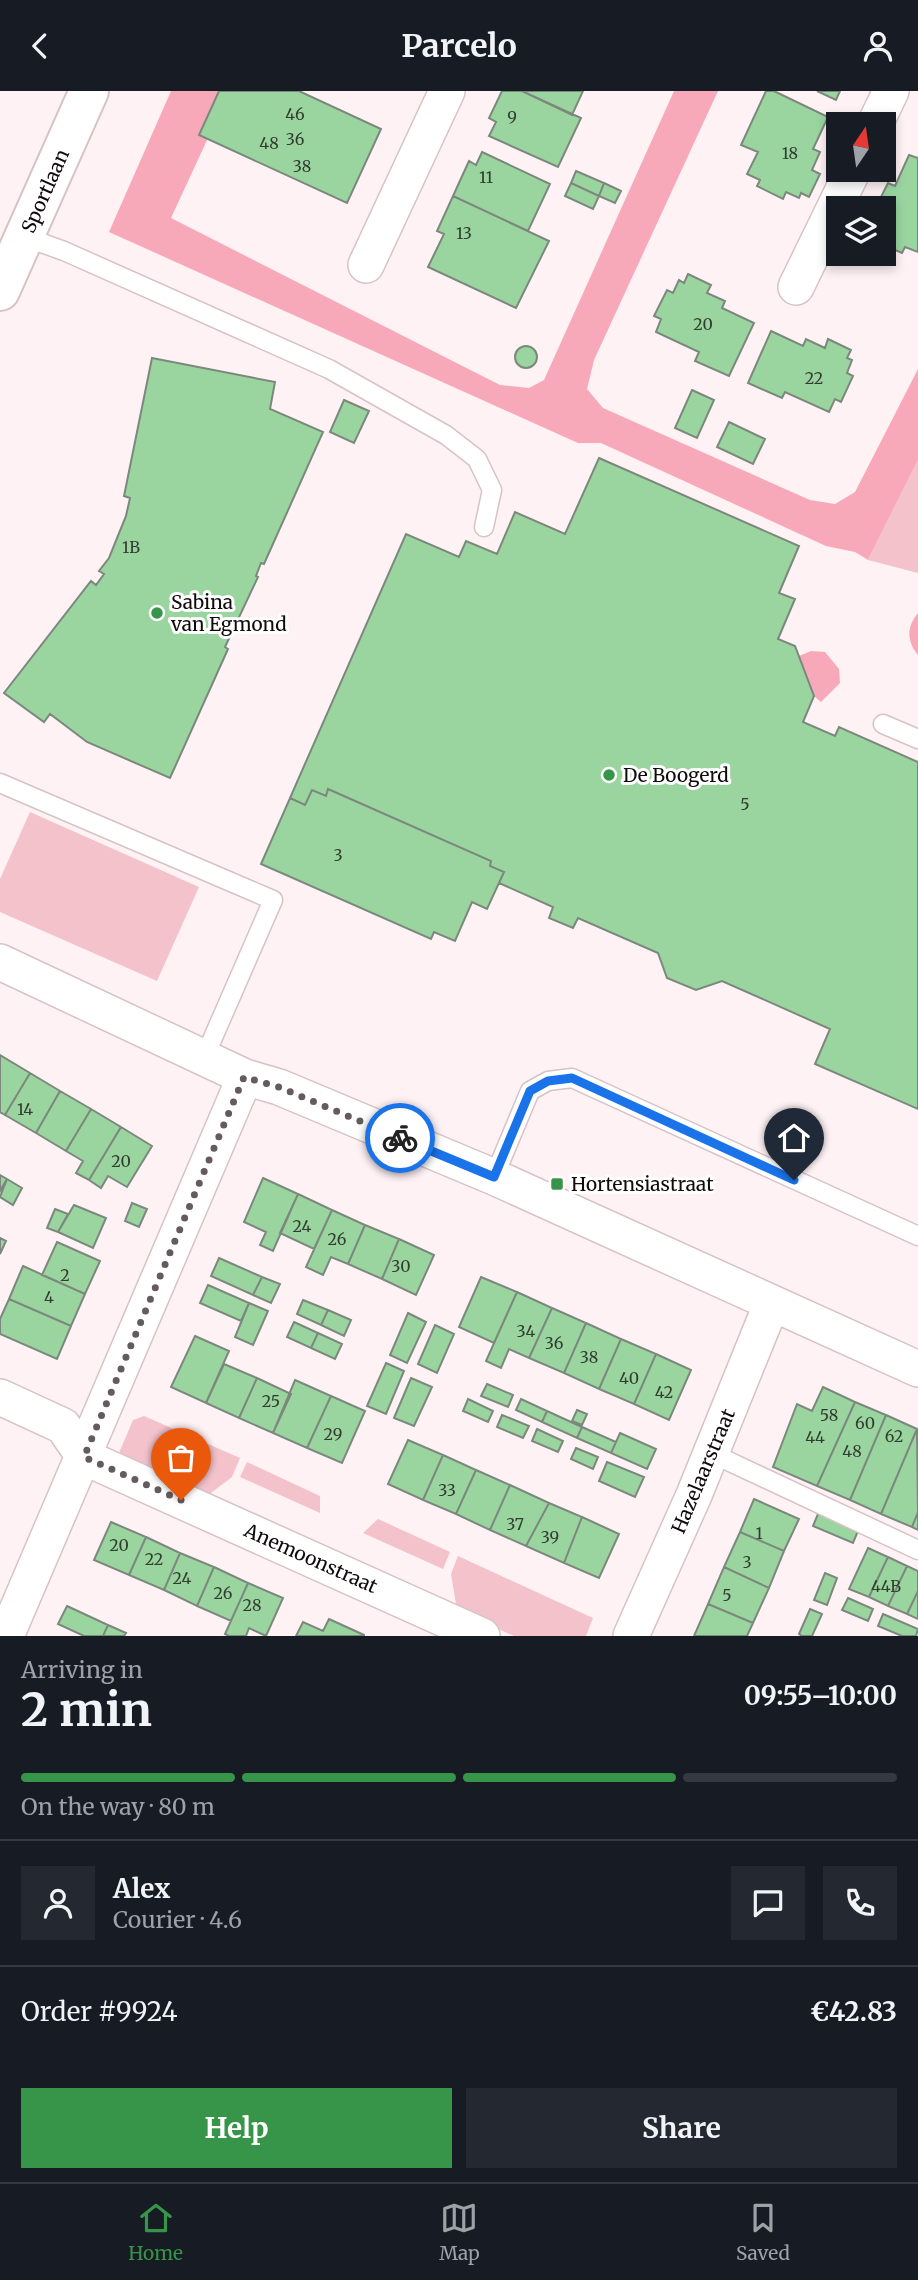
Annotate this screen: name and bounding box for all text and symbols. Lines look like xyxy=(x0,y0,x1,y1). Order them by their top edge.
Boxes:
text: Parcelo xyxy=(401,26,517,66)
icon: back xyxy=(21,27,59,65)
icon: person xyxy=(859,27,897,65)
house number: 46 xyxy=(285,104,305,124)
house number: 9 xyxy=(507,107,517,127)
north arrow xyxy=(826,112,896,182)
map controls xyxy=(826,112,896,266)
house number: 36 xyxy=(286,129,305,149)
house number: 48 xyxy=(259,133,279,153)
house number: 18 xyxy=(782,143,798,163)
street label: Sportlaan xyxy=(16,145,74,237)
house number: 38 xyxy=(293,156,311,176)
house number: 11 xyxy=(479,167,493,187)
button: layers xyxy=(826,196,896,266)
house number: 13 xyxy=(456,223,472,243)
house number: 20 xyxy=(693,314,713,334)
house number: 22 xyxy=(805,368,823,388)
house number: 1B xyxy=(122,537,140,557)
place label: Sabina van Egmond xyxy=(170,590,287,636)
marker: Sabina van Egmond xyxy=(149,605,165,621)
place label: De Boogerd xyxy=(623,763,729,787)
marker: De Boogerd xyxy=(601,767,617,783)
house number: 5 xyxy=(740,794,750,814)
house number: 3 xyxy=(333,845,343,865)
house number: 14 xyxy=(17,1099,33,1119)
courier xyxy=(365,1103,435,1173)
pin xyxy=(764,1108,824,1180)
icon: bike xyxy=(381,1119,419,1157)
icon: home xyxy=(775,1119,813,1157)
house number: 20 xyxy=(111,1151,131,1171)
place label: Hortensiastraat xyxy=(571,1172,714,1196)
marker: Hortensiastraat xyxy=(549,1176,565,1192)
house number: 24 xyxy=(293,1216,312,1236)
house number: 26 xyxy=(328,1229,347,1249)
house number: 30 xyxy=(391,1256,411,1276)
house number: 2 xyxy=(60,1265,70,1285)
house number: 4 xyxy=(44,1287,54,1307)
house number: 34 xyxy=(517,1321,536,1341)
house number: 36 xyxy=(545,1333,564,1353)
house number: 38 xyxy=(580,1347,598,1367)
house number: 40 xyxy=(619,1368,639,1388)
house number: 42 xyxy=(655,1382,673,1402)
house number: 25 xyxy=(262,1391,280,1411)
street label: Hazelaarstraat xyxy=(666,1404,740,1537)
house number: 58 xyxy=(820,1405,838,1425)
house number: 60 xyxy=(855,1413,875,1433)
house number: 29 xyxy=(324,1424,342,1444)
house number: 62 xyxy=(885,1426,903,1446)
house number: 44 xyxy=(805,1427,825,1447)
pin xyxy=(151,1428,211,1500)
icon: bag xyxy=(162,1439,200,1477)
house number: 48 xyxy=(842,1441,862,1461)
house number: 33 xyxy=(438,1480,456,1500)
house number: 37 xyxy=(506,1514,524,1534)
street label: Anemoonstraat xyxy=(240,1518,382,1598)
house number: 1 xyxy=(755,1523,763,1543)
house number: 39 xyxy=(541,1527,559,1547)
house number: 20 xyxy=(109,1535,129,1555)
house number: 22 xyxy=(145,1549,163,1569)
house number: 3 xyxy=(742,1552,752,1572)
house number: 24 xyxy=(173,1568,192,1588)
house number: 44B xyxy=(871,1576,901,1596)
house number: 26 xyxy=(214,1583,233,1603)
house number: 5 xyxy=(722,1585,732,1605)
house number: 28 xyxy=(243,1595,261,1615)
text: Arriving in xyxy=(21,1655,143,1684)
text: 09:55–10:00 xyxy=(744,1679,897,1712)
text: 2 min xyxy=(21,1681,152,1739)
text: On the way · 80 m xyxy=(21,1792,215,1821)
button: person xyxy=(21,1866,95,1940)
button: chat xyxy=(731,1866,805,1940)
button: phone xyxy=(823,1866,897,1940)
text: Alex xyxy=(113,1872,170,1905)
text: Courier · 4.6 xyxy=(113,1905,242,1934)
text: Order #9924 xyxy=(21,1995,177,2028)
text: €42.83 xyxy=(810,1995,897,2028)
button: Help xyxy=(21,2088,452,2168)
button: Share xyxy=(466,2088,897,2168)
tab: Home xyxy=(128,2199,183,2265)
tab: Map xyxy=(439,2199,480,2265)
tab: Saved xyxy=(736,2199,790,2265)

